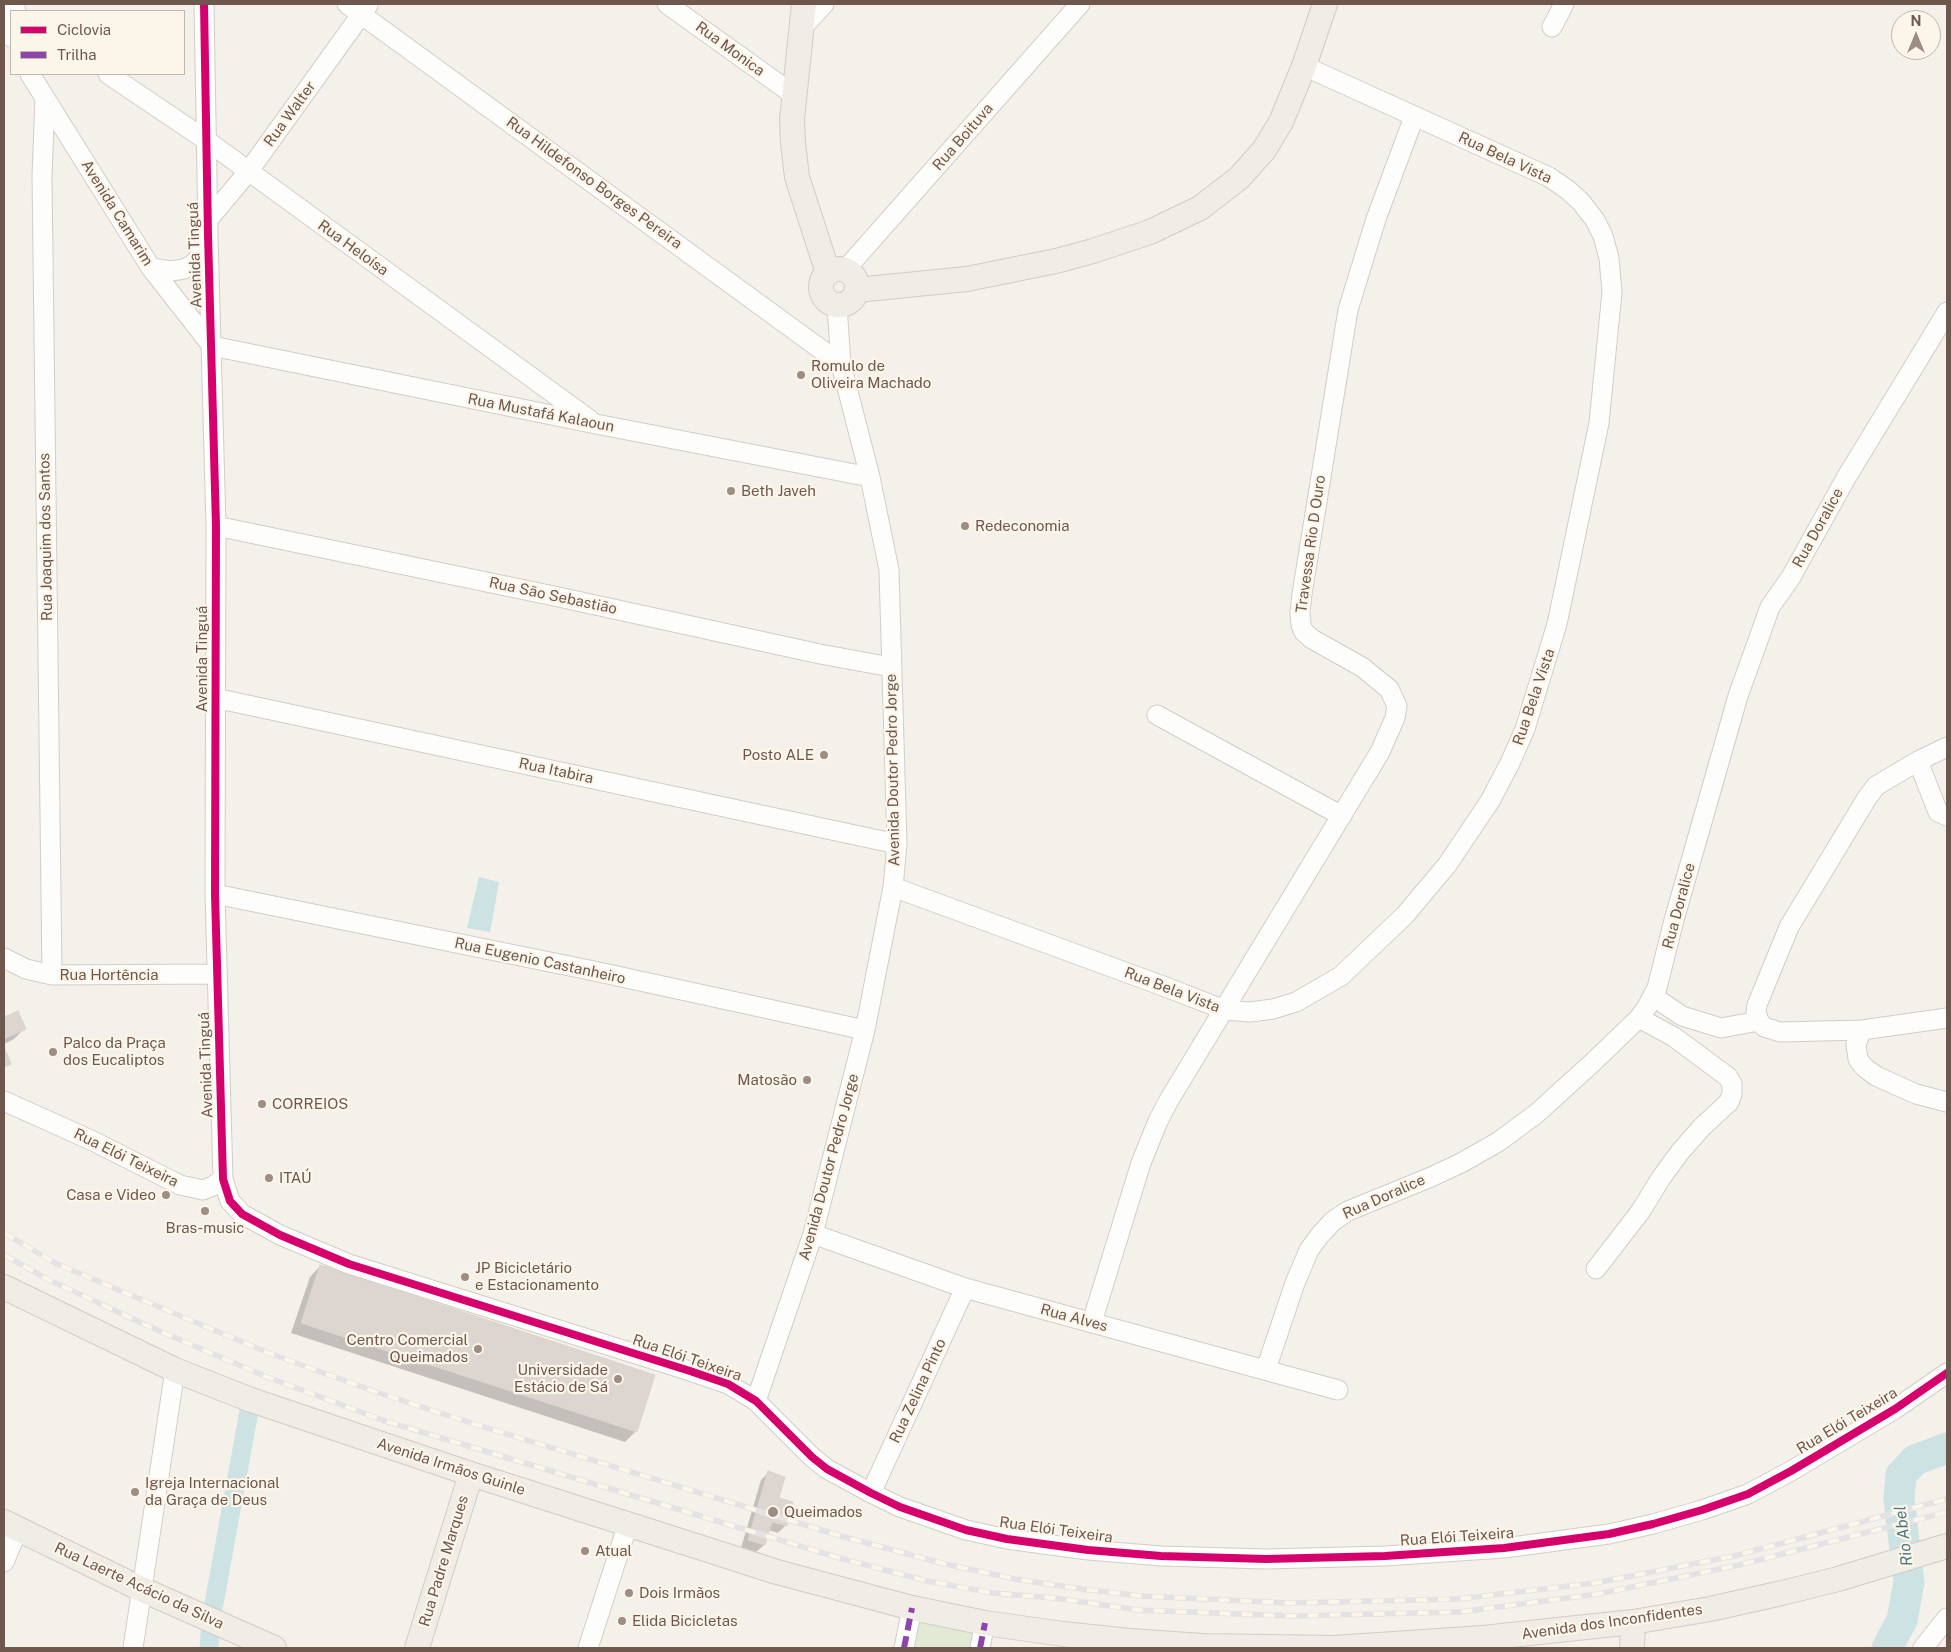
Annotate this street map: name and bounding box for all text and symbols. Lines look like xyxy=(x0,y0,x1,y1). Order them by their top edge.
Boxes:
legend xyxy=(10,10,185,75)
north arrow xyxy=(1891,10,1941,60)
text: N xyxy=(1911,13,1921,29)
street label: Rua Monica xyxy=(692,18,768,80)
text: Ciclovia xyxy=(57,21,111,38)
text: Trilha xyxy=(57,46,96,63)
street label: Rua Walter xyxy=(260,78,320,150)
street label: Rua Boituva xyxy=(929,100,997,174)
street label: Rua Hildefonso Borges Pereira xyxy=(503,113,685,253)
street label: Rua Bela Vista xyxy=(1455,129,1555,187)
street label: Avenida Camarim xyxy=(77,157,157,269)
street label: Avenida Tinguá xyxy=(184,202,206,308)
street label: Rua Heloísa xyxy=(314,216,392,280)
place label: Romulo de Oliveira Machado xyxy=(811,357,931,392)
marker: Romulo de Oliveira Machado xyxy=(795,369,807,381)
street label: Rua Mustafá Kalaoun xyxy=(466,390,616,436)
street label: Rua Joaquim dos Santos xyxy=(36,453,56,621)
street label: Travessa Rio D Ouro xyxy=(1292,474,1330,614)
place label: Beth Javeh xyxy=(741,482,816,500)
marker: Beth Javeh xyxy=(725,485,737,497)
street label: Rua Doralice xyxy=(1789,485,1847,571)
place label: Redeconomia xyxy=(975,517,1070,535)
marker: Redeconomia xyxy=(959,520,971,532)
street label: Rua São Sebastião xyxy=(487,574,619,618)
street label: Avenida Tinguá xyxy=(193,606,211,712)
street label: Rua Bela Vista xyxy=(1509,646,1559,748)
street label: Avenida Doutor Pedro Jorge xyxy=(882,674,904,866)
place label: Posto ALE xyxy=(742,746,814,764)
marker: Posto ALE xyxy=(818,749,830,761)
street label: Rua Itabira xyxy=(517,754,595,788)
street label: Rua Doralice xyxy=(1659,861,1699,951)
street label: Rua Eugenio Castanheiro xyxy=(453,934,627,988)
street label: Rua Bela Vista xyxy=(1122,964,1222,1016)
street label: Rua Hortência xyxy=(59,966,159,984)
street label: Avenida Tinguá xyxy=(195,1012,217,1118)
place label: Palco da Praça dos Eucaliptos xyxy=(63,1034,166,1069)
marker: Palco da Praça dos Eucaliptos xyxy=(47,1046,59,1058)
place label: Matosão xyxy=(737,1071,797,1089)
street label: Avenida Doutor Pedro Jorge xyxy=(795,1072,863,1262)
marker: Matosão xyxy=(801,1074,813,1086)
place label: CORREIOS xyxy=(272,1095,348,1113)
marker: CORREIOS xyxy=(256,1098,268,1110)
street label: Rua Elói Teixeira xyxy=(71,1125,181,1191)
place label: ITAÚ xyxy=(279,1169,311,1187)
street label: Rua Doralice xyxy=(1340,1171,1428,1223)
marker: ITAÚ xyxy=(263,1172,275,1184)
place label: Casa e Video xyxy=(66,1186,156,1204)
marker: Casa e Video xyxy=(160,1189,172,1201)
marker: Bras-music xyxy=(199,1205,211,1217)
place label: Bras-music xyxy=(166,1219,244,1237)
place label: JP Bicicletário e Estacionamento xyxy=(475,1259,599,1294)
marker: JP Bicicletário e Estacionamento xyxy=(459,1271,471,1283)
street label: Rua Alves xyxy=(1038,1300,1110,1336)
place label: Centro Comercial Queimados xyxy=(347,1331,468,1366)
street label: Rua Elói Teixeira xyxy=(630,1331,744,1385)
street label: Rua Zelina Pinto xyxy=(886,1336,950,1446)
marker: Centro Comercial Queimados xyxy=(472,1343,484,1355)
place label: Universidade Estácio de Sá xyxy=(514,1361,608,1396)
marker: Universidade Estácio de Sá xyxy=(612,1373,624,1385)
street label: Rua Elói Teixeira xyxy=(1793,1384,1901,1458)
street label: Avenida Irmãos Guinle xyxy=(375,1435,527,1499)
place label: Igreja Internacional da Graça de Deus xyxy=(145,1474,280,1509)
marker: Igreja Internacional da Graça de Deus xyxy=(129,1486,141,1498)
street label: Rua Padre Marques xyxy=(415,1493,473,1629)
place label: Queimados xyxy=(784,1503,862,1521)
marker: Queimados xyxy=(766,1505,780,1519)
water label: Rio Abel xyxy=(1891,1505,1917,1567)
street label: Rua Elói Teixeira xyxy=(998,1513,1114,1547)
street label: Rua Elói Teixeira xyxy=(1399,1524,1515,1550)
street label: Rua Laerte Acácio da Silva xyxy=(52,1539,226,1633)
place label: Atual xyxy=(595,1542,632,1560)
marker: Atual xyxy=(579,1545,591,1557)
place label: Dois Irmãos xyxy=(639,1584,720,1602)
marker: Dois Irmãos xyxy=(623,1587,635,1599)
street label: Avenida dos Inconfidentes xyxy=(1520,1600,1704,1644)
place label: Elida Bicicletas xyxy=(632,1612,738,1630)
marker: Elida Bicicletas xyxy=(616,1615,628,1627)

